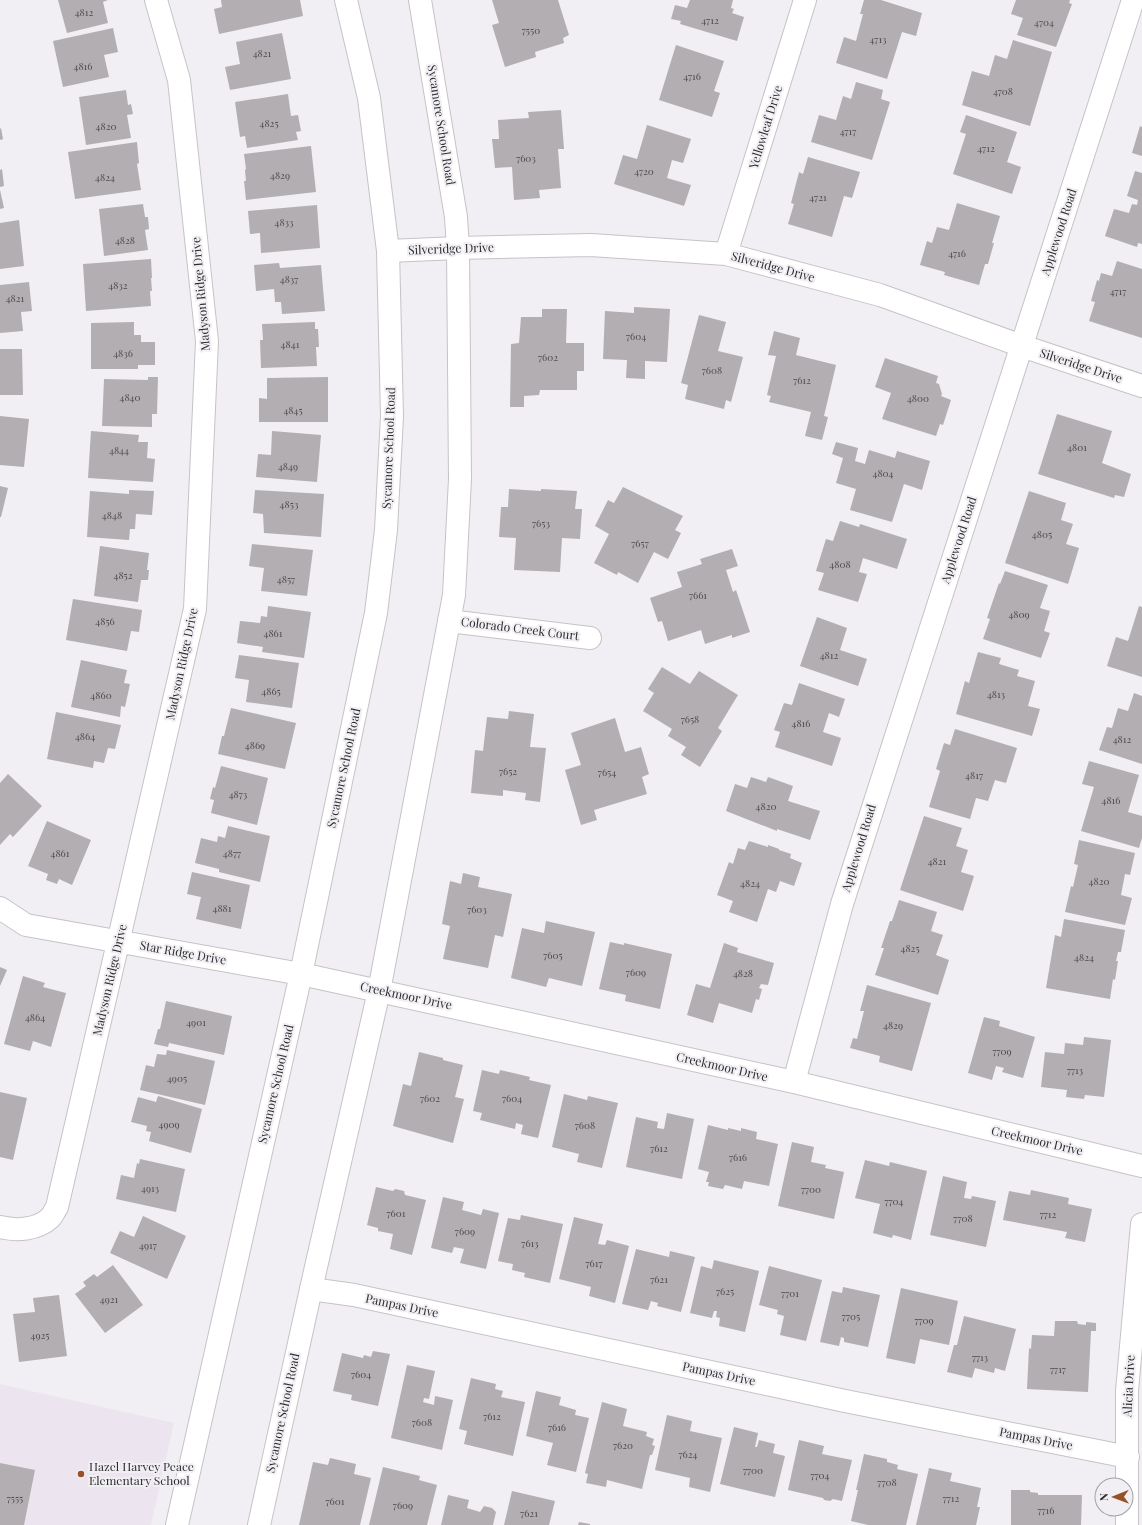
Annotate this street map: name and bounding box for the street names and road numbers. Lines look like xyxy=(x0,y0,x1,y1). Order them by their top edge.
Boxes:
street label: Sycamore School Road xyxy=(425,63,459,186)
street label: Yellowleaf Drive xyxy=(744,83,785,171)
street label: Applewood Road xyxy=(1036,186,1080,278)
street label: Madyson Ridge Drive xyxy=(187,236,213,352)
street label: Silveridge Drive xyxy=(408,239,494,257)
street label: Silveridge Drive xyxy=(730,247,817,285)
street label: Silveridge Drive xyxy=(1038,344,1125,386)
street label: Sycamore School Road xyxy=(378,387,398,509)
street label: Applewood Road xyxy=(936,494,980,586)
street label: Madyson Ridge Drive xyxy=(161,606,201,721)
street label: Colorado Creek Court xyxy=(460,613,581,643)
street label: Sycamore School Road xyxy=(323,707,364,829)
street label: Applewood Road xyxy=(837,802,879,894)
street label: Madyson Ridge Drive xyxy=(88,922,130,1037)
street label: Star Ridge Drive xyxy=(139,937,228,968)
street label: Creekmoor Drive xyxy=(359,977,454,1013)
street label: Sycamore School Road xyxy=(254,1023,297,1145)
street label: Creekmoor Drive xyxy=(675,1048,770,1084)
street label: Creekmoor Drive xyxy=(990,1122,1085,1158)
street label: Pampas Drive xyxy=(364,1289,440,1321)
street label: Sycamore School Road xyxy=(262,1352,303,1474)
street label: Alicia Drive xyxy=(1118,1355,1138,1418)
street label: Pampas Drive xyxy=(681,1357,757,1389)
street label: Pampas Drive xyxy=(998,1423,1074,1453)

